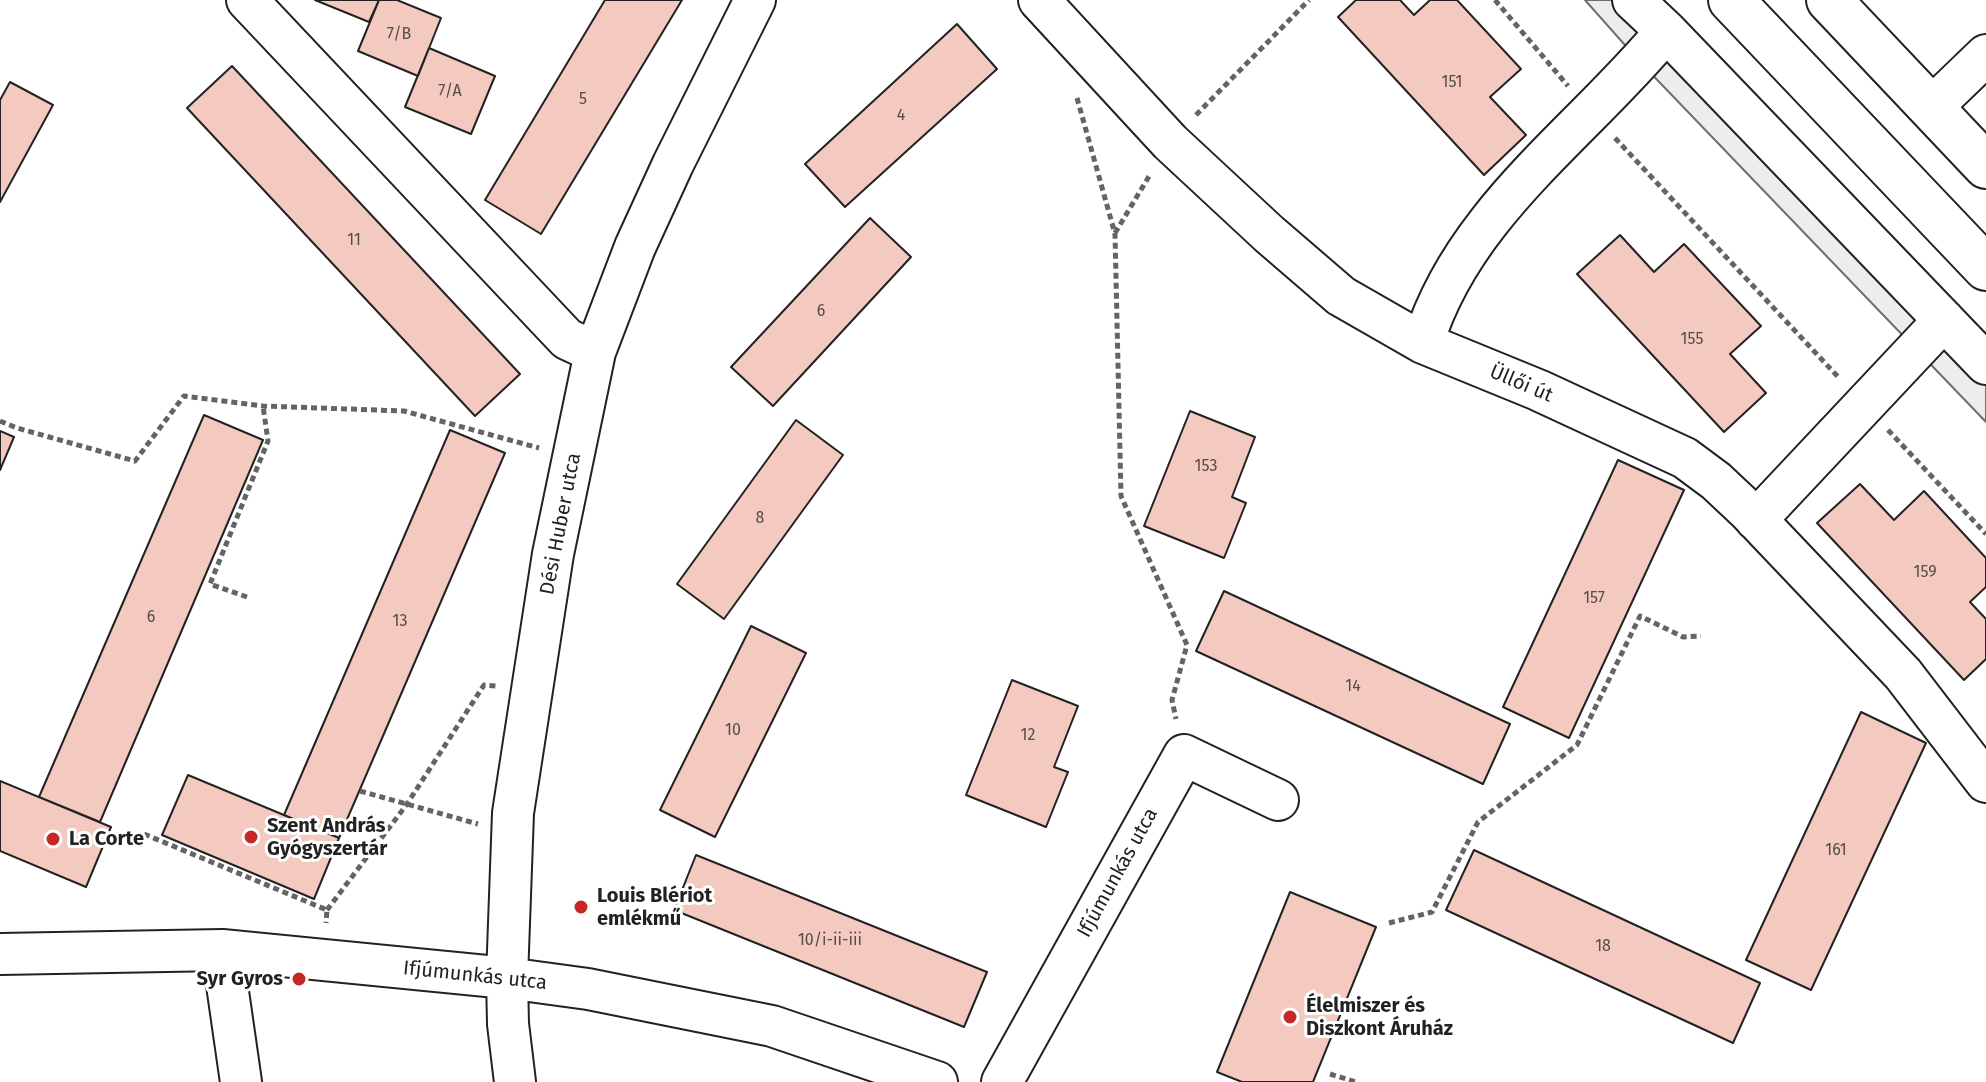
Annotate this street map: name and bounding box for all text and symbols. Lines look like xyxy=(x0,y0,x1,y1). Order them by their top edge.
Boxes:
house number: 7/B xyxy=(387,25,411,45)
house number: 151 xyxy=(1441,73,1463,93)
house number: 7/A xyxy=(438,82,462,102)
house number: 5 xyxy=(579,90,587,110)
house number: 4 xyxy=(897,106,905,126)
house number: 11 xyxy=(347,231,361,251)
house number: 6 xyxy=(817,302,825,322)
house number: 155 xyxy=(1681,330,1703,350)
street label: Üllői út xyxy=(1486,360,1556,408)
street label: Dési Huber utca xyxy=(535,451,587,597)
house number: 153 xyxy=(1195,457,1217,477)
house number: 8 xyxy=(756,509,764,529)
house number: 159 xyxy=(1913,563,1937,583)
house number: 157 xyxy=(1583,589,1605,609)
house number: 6 xyxy=(147,608,155,628)
house number: 13 xyxy=(393,612,407,632)
house number: 14 xyxy=(1345,677,1361,697)
house number: 10 xyxy=(725,721,741,741)
house number: 12 xyxy=(1021,726,1035,746)
street label: Ifjúmunkás utca xyxy=(1073,804,1163,942)
place label: Szent András Gyógyszertár xyxy=(267,814,387,861)
place label: La Corte xyxy=(69,827,144,851)
marker: Szent András Gyógyszertár xyxy=(242,828,260,846)
marker: La Corte xyxy=(44,830,62,848)
house number: 161 xyxy=(1825,841,1847,861)
place label: Louis Blériot emlékmű xyxy=(597,884,712,931)
marker: Louis Blériot emlékmű xyxy=(572,898,590,916)
house number: 10/i-ii-iii xyxy=(798,931,862,951)
house number: 18 xyxy=(1595,937,1611,957)
street label: Ifjúmunkás utca xyxy=(402,957,548,995)
place label: Syr Gyros xyxy=(197,967,283,991)
marker: Syr Gyros xyxy=(290,970,308,988)
place label: Élelmiszer és Diszkont Áruház xyxy=(1306,994,1453,1041)
marker: Élelmiszer és Diszkont Áruház xyxy=(1281,1008,1299,1026)

